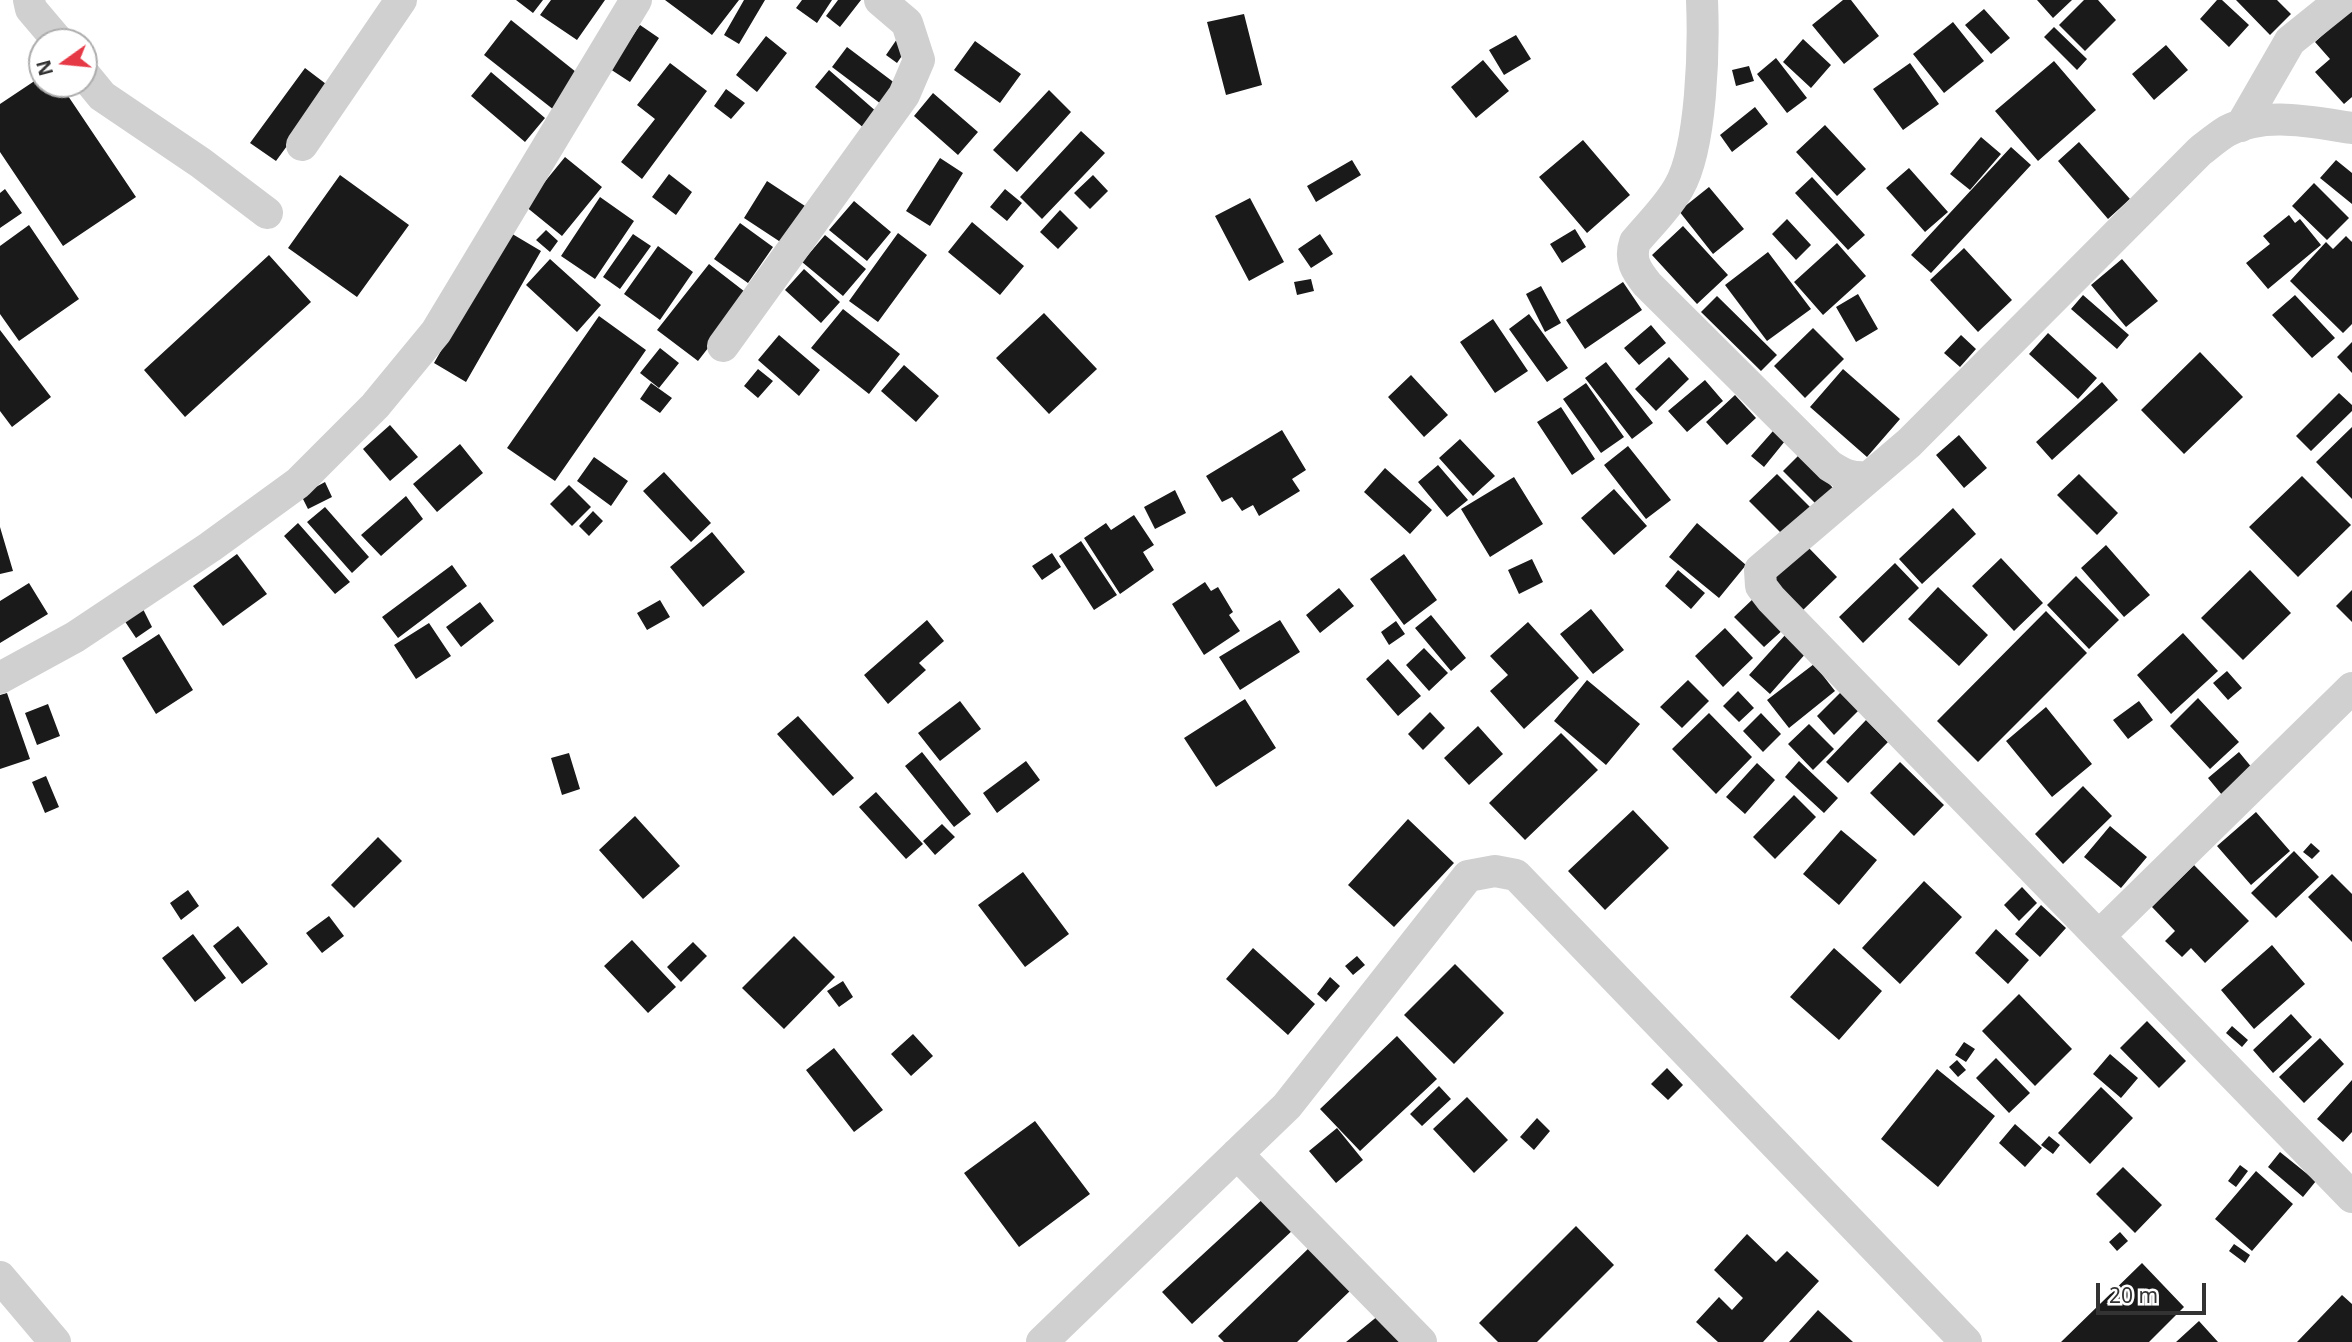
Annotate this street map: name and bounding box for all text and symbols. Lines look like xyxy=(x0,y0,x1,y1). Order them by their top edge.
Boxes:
north arrow xyxy=(28,28,98,98)
text: N xyxy=(30,57,59,79)
scale bar xyxy=(2100,1268,2210,1312)
text: 20 m xyxy=(2109,1281,2158,1309)

